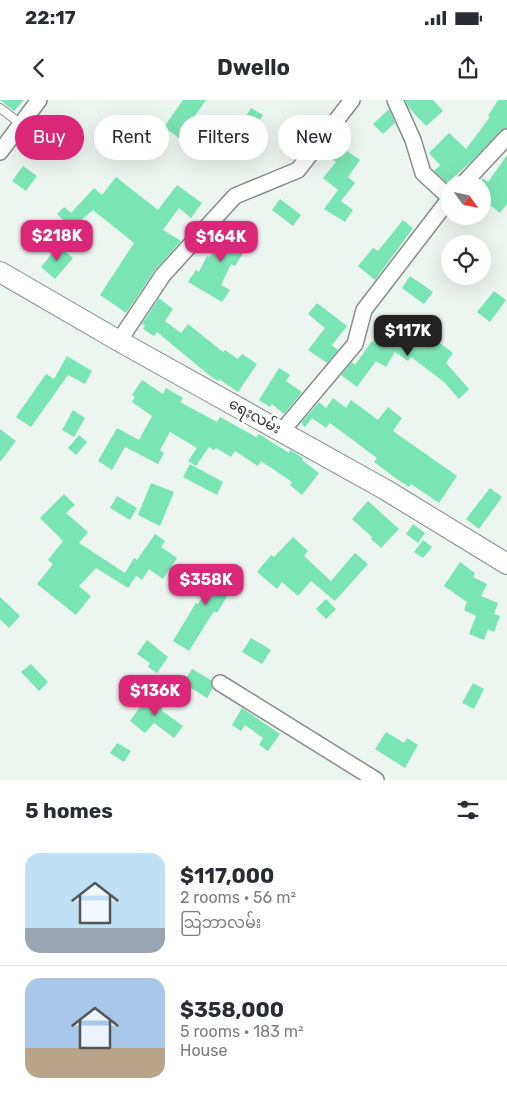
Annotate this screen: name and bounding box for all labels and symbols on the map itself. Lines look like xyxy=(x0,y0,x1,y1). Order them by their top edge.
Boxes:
north arrow xyxy=(441,175,491,225)
pin: $218K xyxy=(22,220,92,262)
pin: $164K xyxy=(186,220,256,263)
pin: $117K xyxy=(373,314,443,357)
street label: ရေးလမ်း xyxy=(224,393,285,440)
pin: $358K xyxy=(171,564,241,606)
pin: $136K xyxy=(120,674,190,717)

